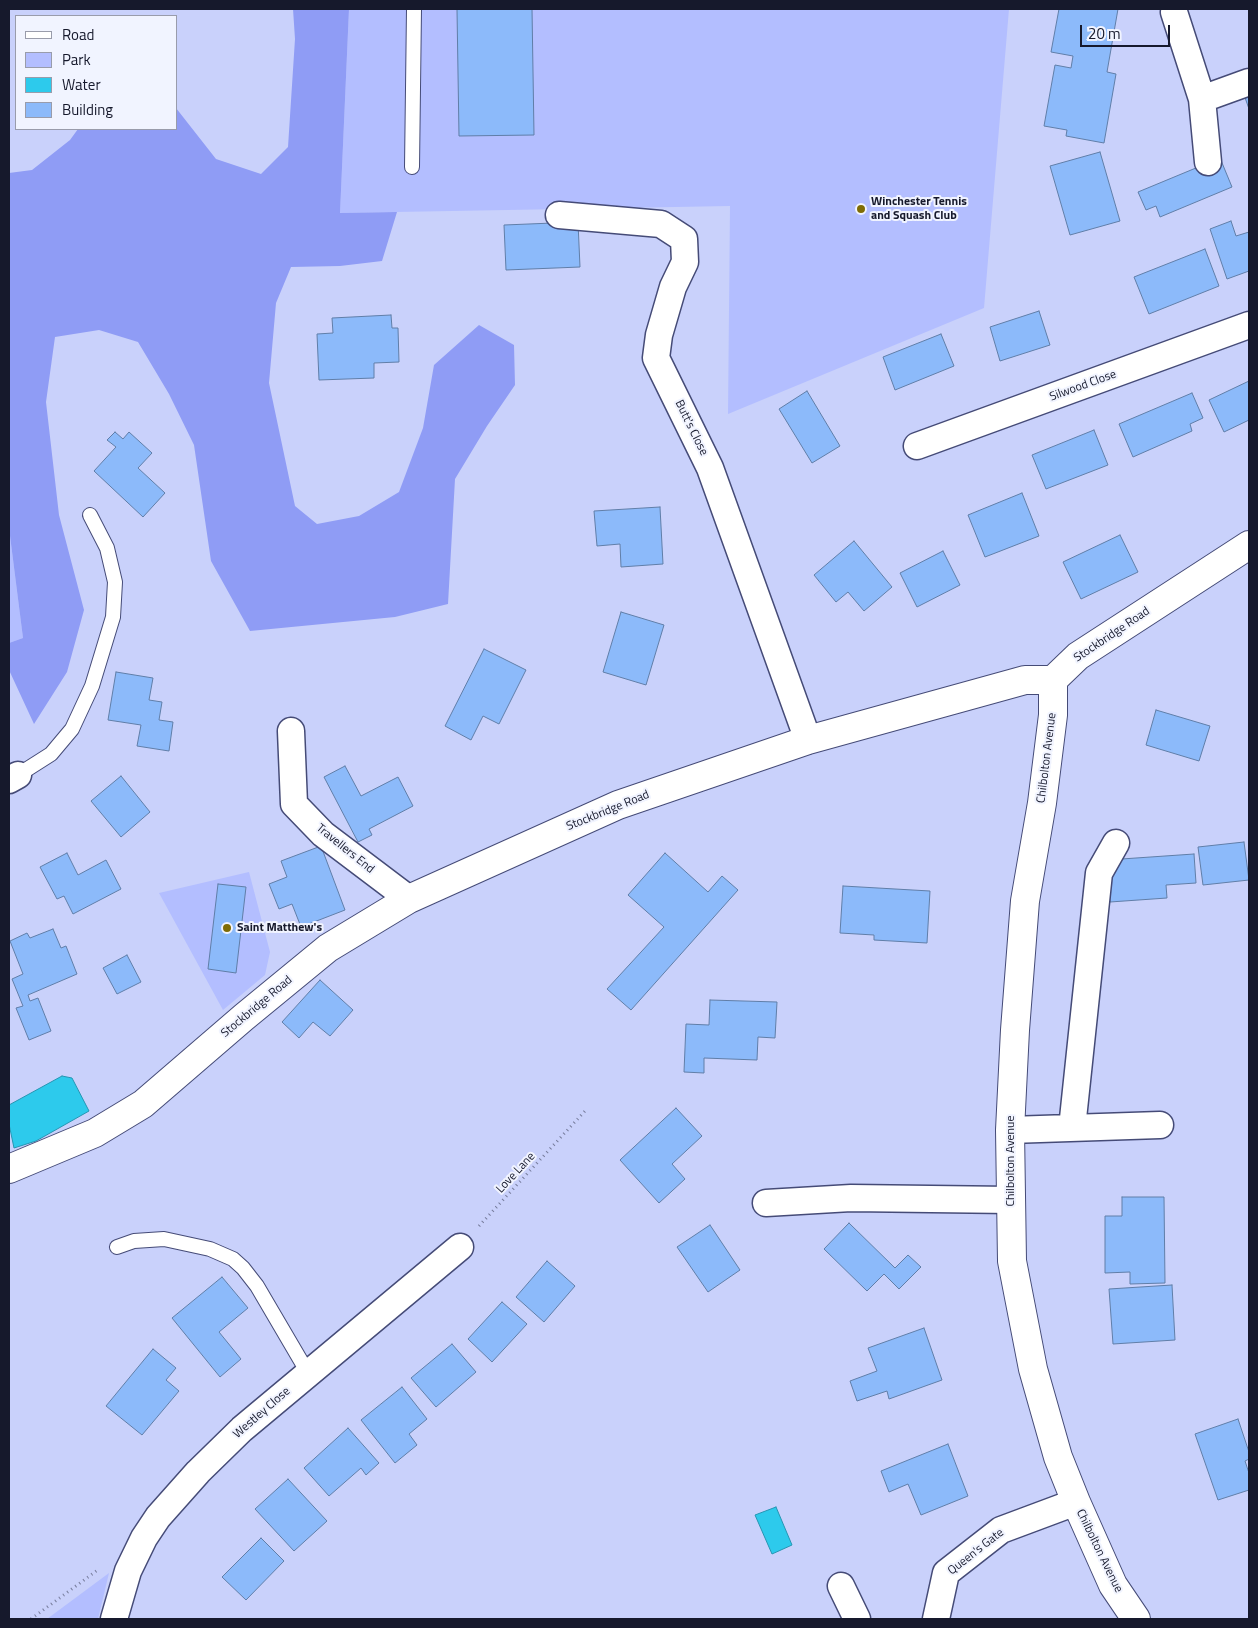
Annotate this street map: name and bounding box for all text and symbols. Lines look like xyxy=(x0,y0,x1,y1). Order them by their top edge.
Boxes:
legend xyxy=(15,15,178,130)
scale bar xyxy=(1083,15,1173,47)
text: 20 m xyxy=(1088,22,1121,45)
text: Road xyxy=(62,23,94,46)
text: Park xyxy=(62,48,91,71)
text: Water xyxy=(62,73,101,96)
text: Building xyxy=(62,98,113,121)
place label: Winchester Tennis and Squash Club xyxy=(871,195,967,223)
marker: Winchester Tennis and Squash Club xyxy=(855,203,867,215)
street label: Silwood Close xyxy=(1048,367,1118,405)
street label: Butt's Close xyxy=(671,398,711,458)
street label: Stockbridge Road xyxy=(1071,604,1153,666)
street label: Chilbolton Avenue xyxy=(1034,712,1060,804)
street label: Stockbridge Road xyxy=(564,788,652,834)
street label: Travellers End xyxy=(313,821,377,877)
place label: Saint Matthew's xyxy=(237,921,322,935)
marker: Saint Matthew's xyxy=(221,922,233,934)
street label: Stockbridge Road xyxy=(219,973,295,1041)
street label: Chilbolton Avenue xyxy=(1004,1116,1018,1206)
street label: Love Lane xyxy=(493,1150,539,1196)
street label: Westley Close xyxy=(231,1384,293,1442)
street label: Chilbolton Avenue xyxy=(1073,1507,1125,1595)
street label: Queen's Gate xyxy=(945,1526,1007,1578)

